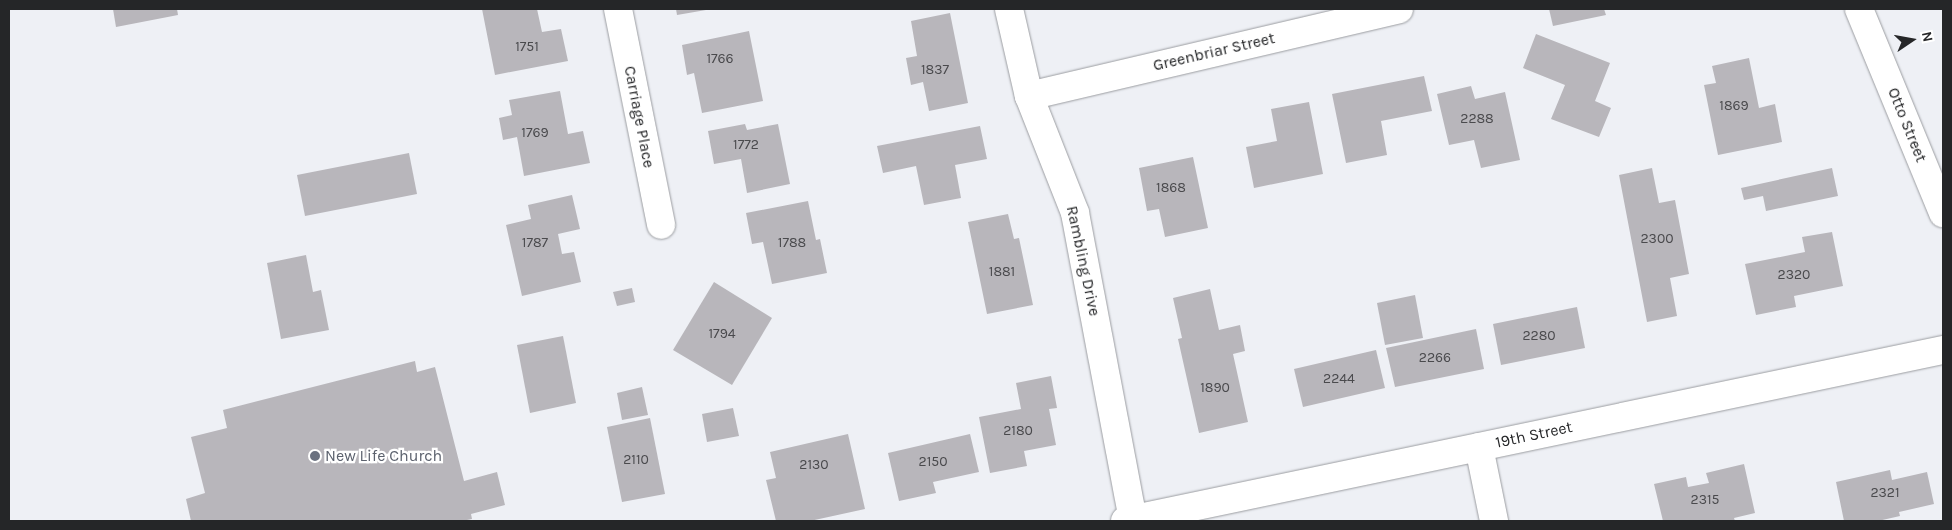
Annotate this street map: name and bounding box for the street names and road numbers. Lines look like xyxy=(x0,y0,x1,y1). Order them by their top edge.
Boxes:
street label: Greenbriar Street xyxy=(1151,29,1277,75)
street label: Carriage Place xyxy=(620,64,658,170)
street label: Otto Street xyxy=(1883,85,1931,165)
street label: Rambling Drive xyxy=(1062,204,1104,318)
street label: 19th Street xyxy=(1494,418,1574,452)

